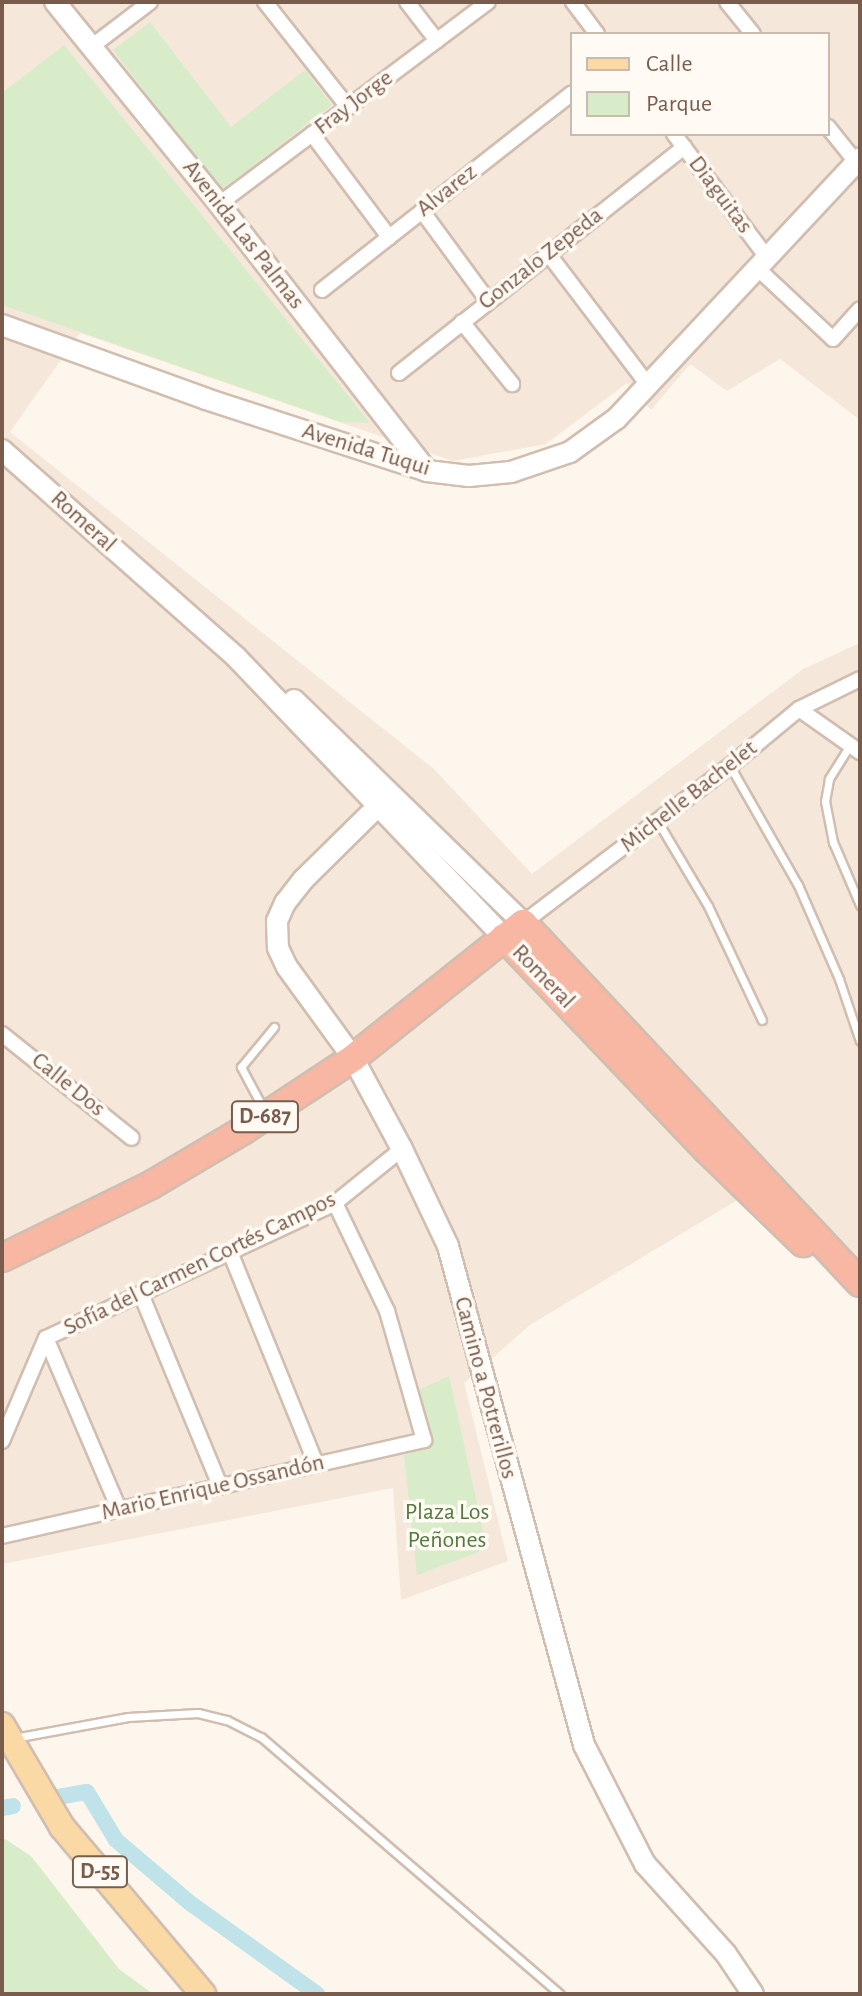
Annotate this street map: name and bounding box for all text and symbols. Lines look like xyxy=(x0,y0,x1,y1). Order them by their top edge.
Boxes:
legend xyxy=(570,32,830,136)
text: Calle xyxy=(646,52,693,76)
street label: Fray Jorge xyxy=(309,64,399,142)
text: Parque xyxy=(646,92,712,116)
street label: Diaguitas xyxy=(681,150,759,240)
street label: Avenida Las Palmas xyxy=(176,154,310,316)
street label: Alvarez xyxy=(411,158,483,224)
street label: Gonzalo Zepeda xyxy=(473,201,609,317)
street label: Avenida Tuqui xyxy=(298,417,434,483)
street label: Romeral xyxy=(44,485,122,559)
street label: Michelle Bachelet xyxy=(615,735,763,859)
street label: Romeral xyxy=(505,939,581,1015)
street label: Calle Dos xyxy=(25,1047,111,1123)
road number: D-687 xyxy=(229,1099,301,1135)
street label: Sofía del Carmen Cortés Campos xyxy=(59,1185,341,1343)
street label: Camino a Potrerillos xyxy=(447,1294,523,1482)
street label: Mario Enrique Ossandón xyxy=(99,1448,327,1528)
park label: Plaza Los Peñones xyxy=(405,1499,489,1555)
road number: D-55 xyxy=(70,1854,130,1890)

